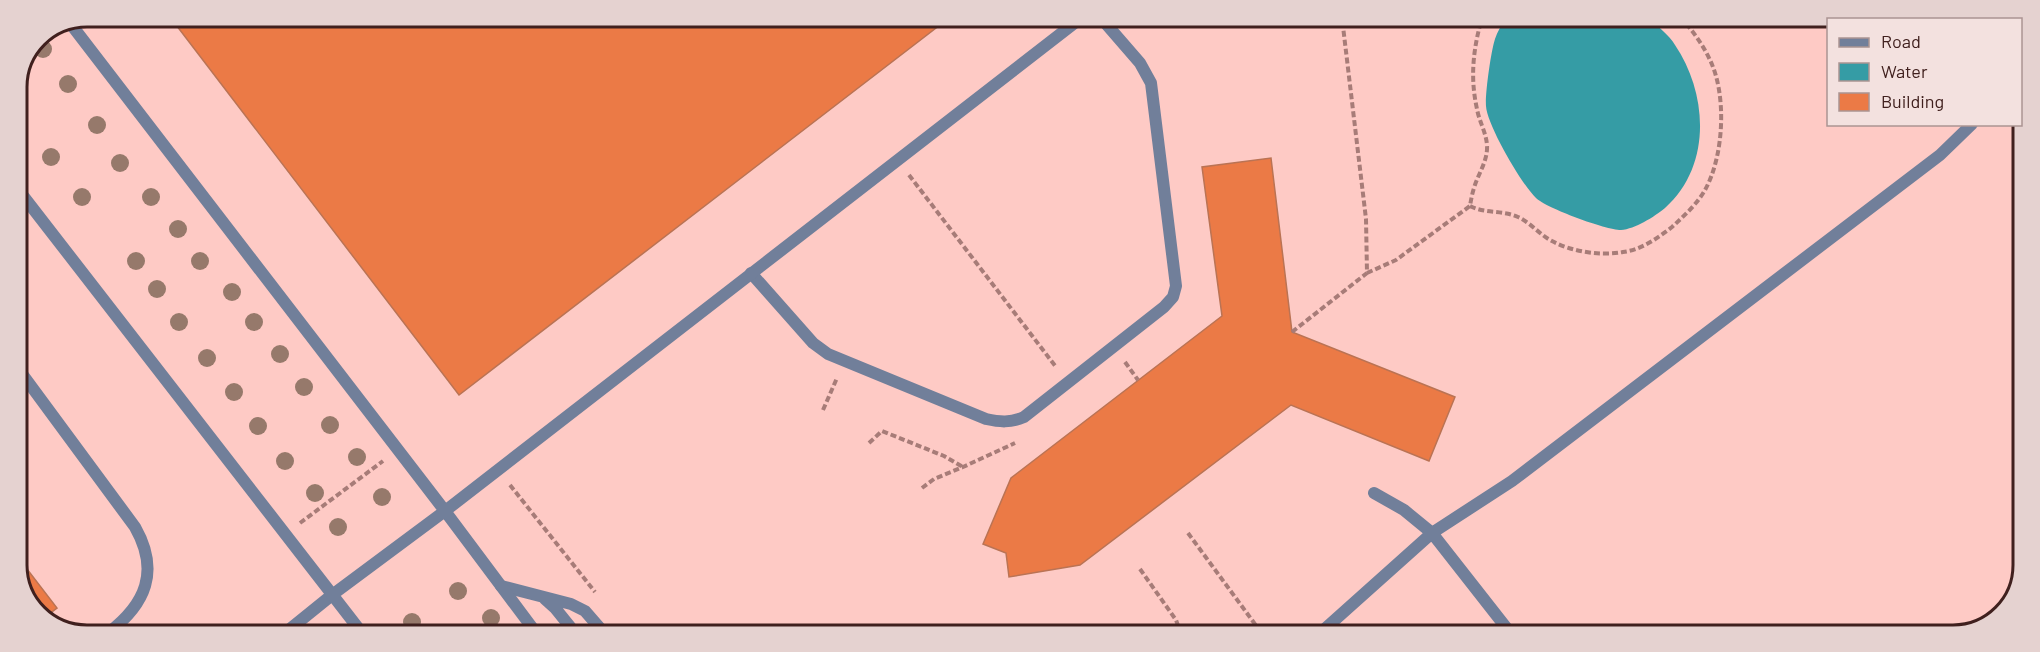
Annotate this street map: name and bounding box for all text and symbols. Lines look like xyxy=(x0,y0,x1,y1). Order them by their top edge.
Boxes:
legend xyxy=(1827,18,2022,126)
text: Road xyxy=(1881,30,1921,52)
text: Water xyxy=(1881,60,1928,82)
text: Building xyxy=(1881,90,1944,112)

